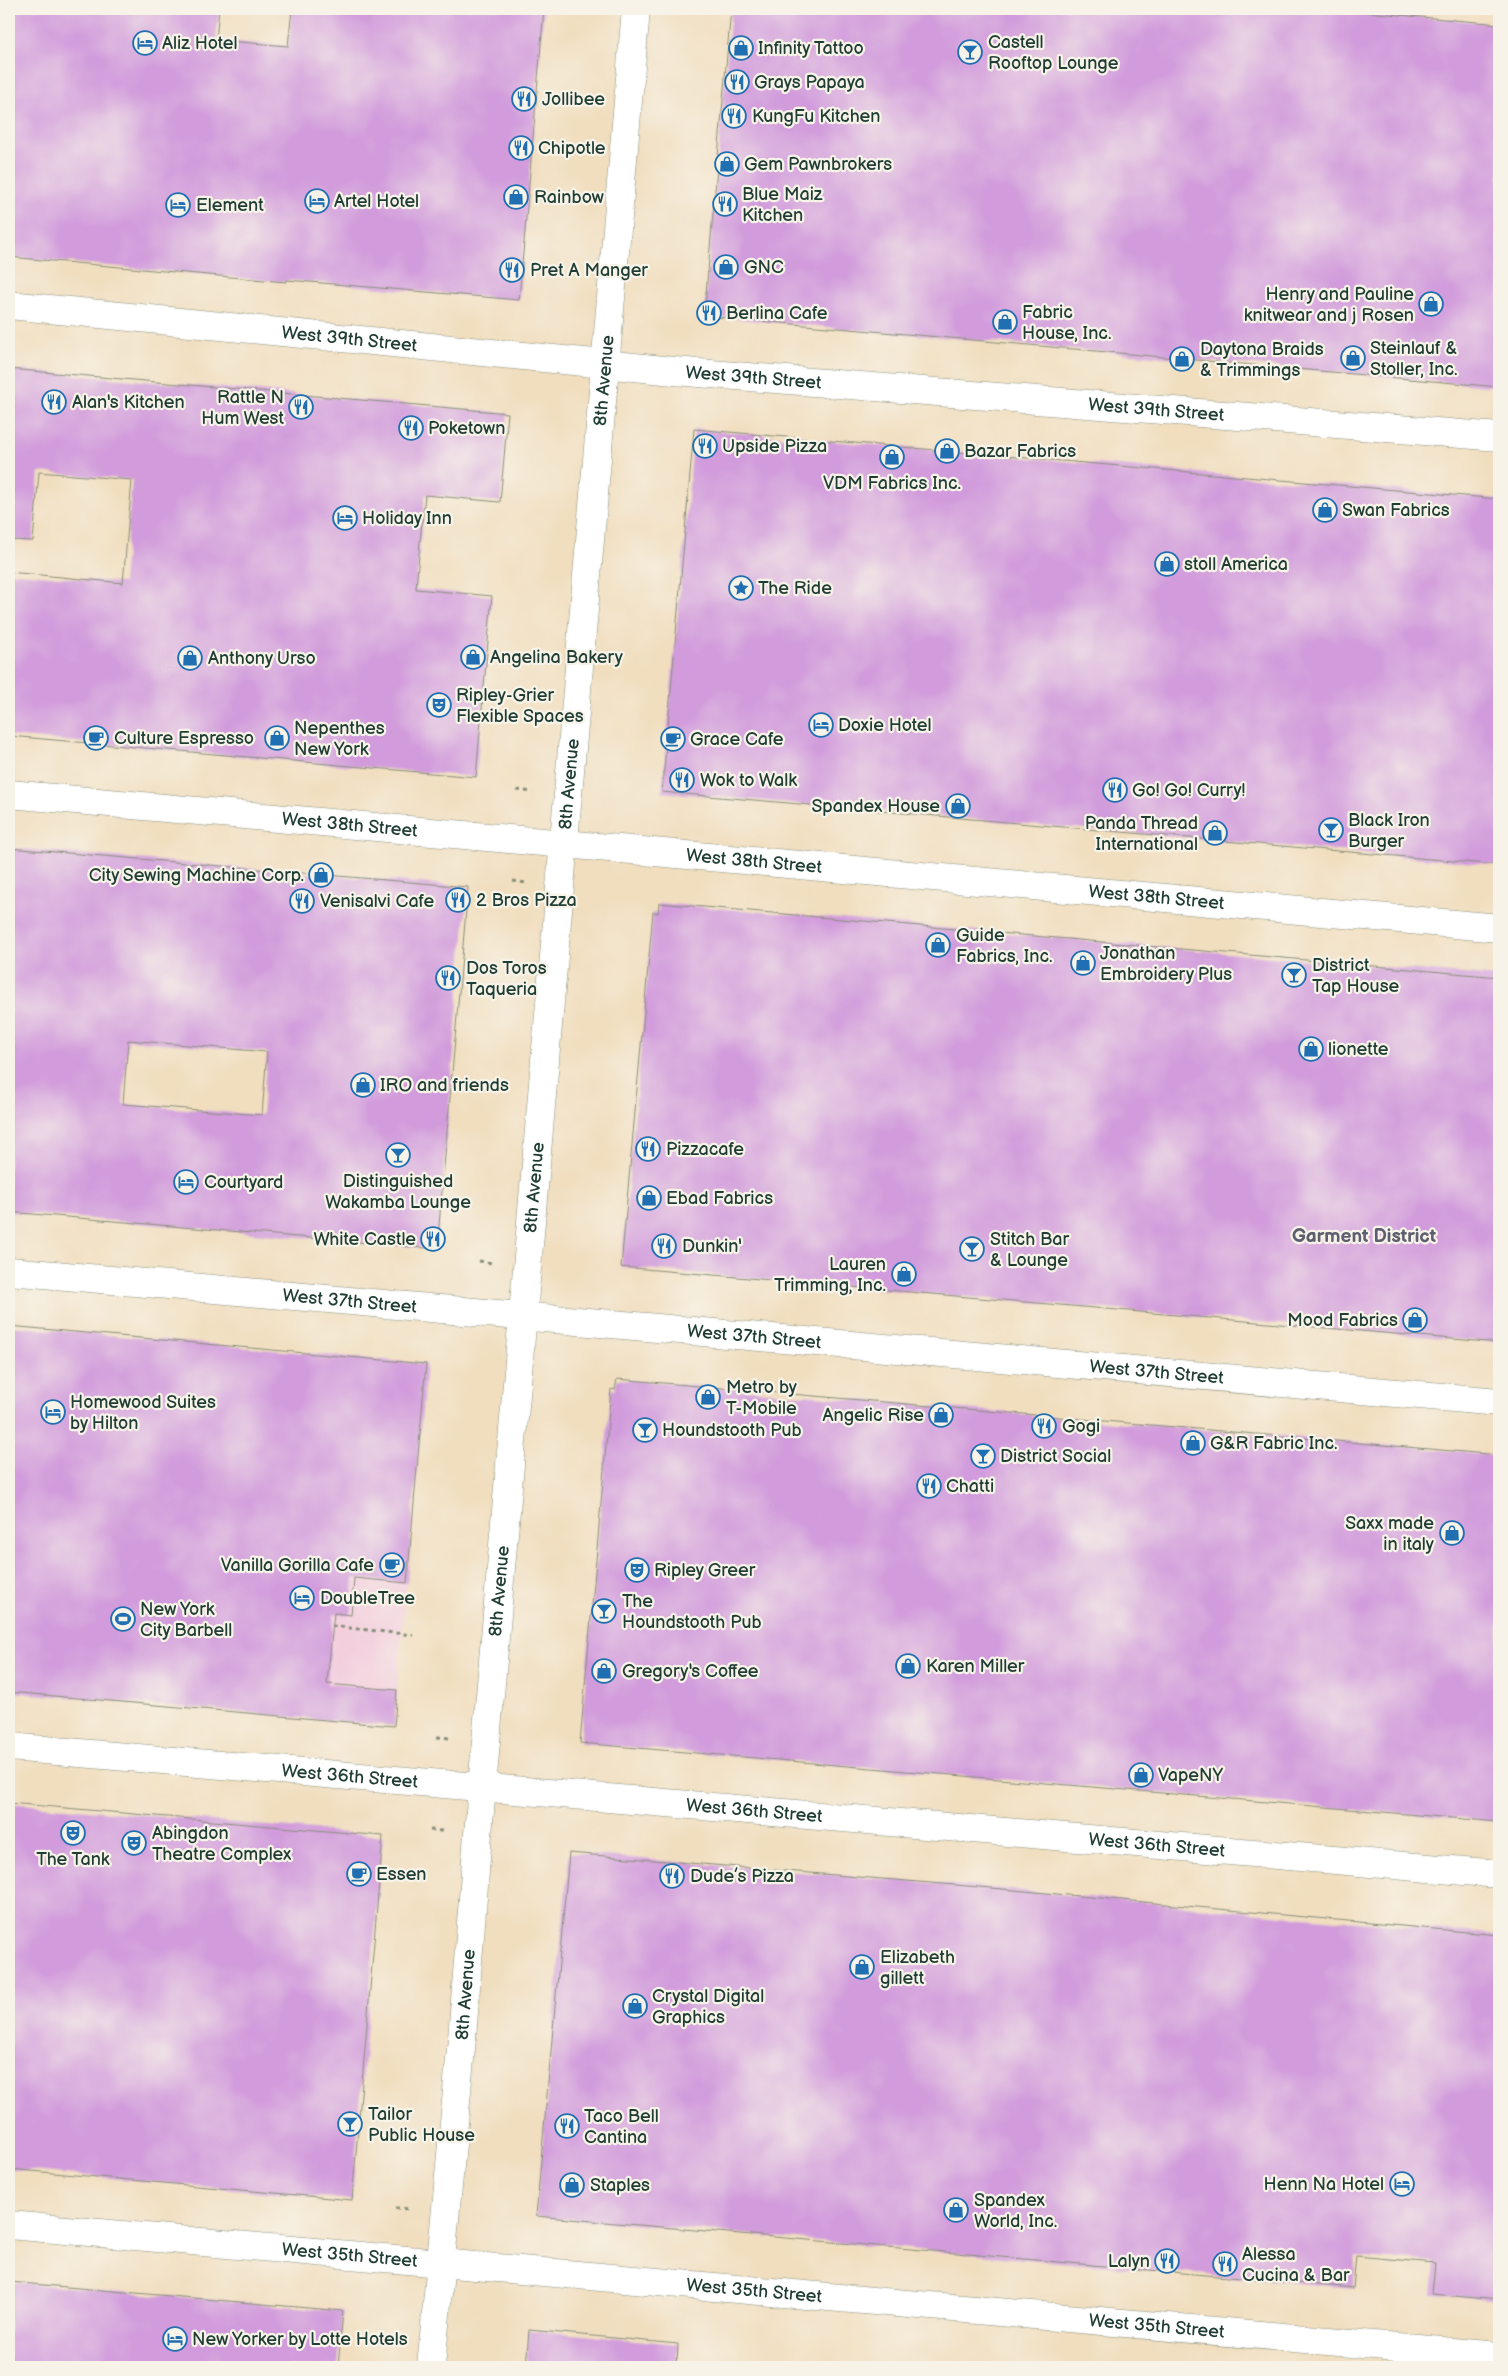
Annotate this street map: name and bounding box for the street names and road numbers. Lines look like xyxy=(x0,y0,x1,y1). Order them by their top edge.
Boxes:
street label: West 39th Street xyxy=(280,322,419,357)
street label: 8th Avenue xyxy=(590,334,619,427)
street label: West 39th Street xyxy=(685,362,823,394)
street label: West 39th Street xyxy=(1087,394,1225,426)
street label: 8th Avenue xyxy=(555,737,584,830)
street label: West 38th Street xyxy=(281,809,419,842)
street label: West 38th Street xyxy=(685,845,823,878)
street label: West 38th Street xyxy=(1087,881,1226,914)
street label: 8th Avenue xyxy=(520,1141,549,1234)
street label: West 37th Street xyxy=(282,1285,418,1318)
street label: West 37th Street xyxy=(686,1321,823,1353)
street label: West 37th Street xyxy=(1088,1356,1225,1389)
street label: 8th Avenue xyxy=(485,1544,514,1637)
street label: West 36th Street xyxy=(281,1760,419,1793)
street label: West 36th Street xyxy=(685,1795,824,1827)
street label: West 36th Street xyxy=(1088,1829,1226,1862)
street label: 8th Avenue xyxy=(452,1948,480,2041)
street label: West 35th Street xyxy=(281,2239,419,2272)
street label: West 35th Street xyxy=(685,2275,823,2307)
street label: West 35th Street xyxy=(1088,2310,1226,2343)

